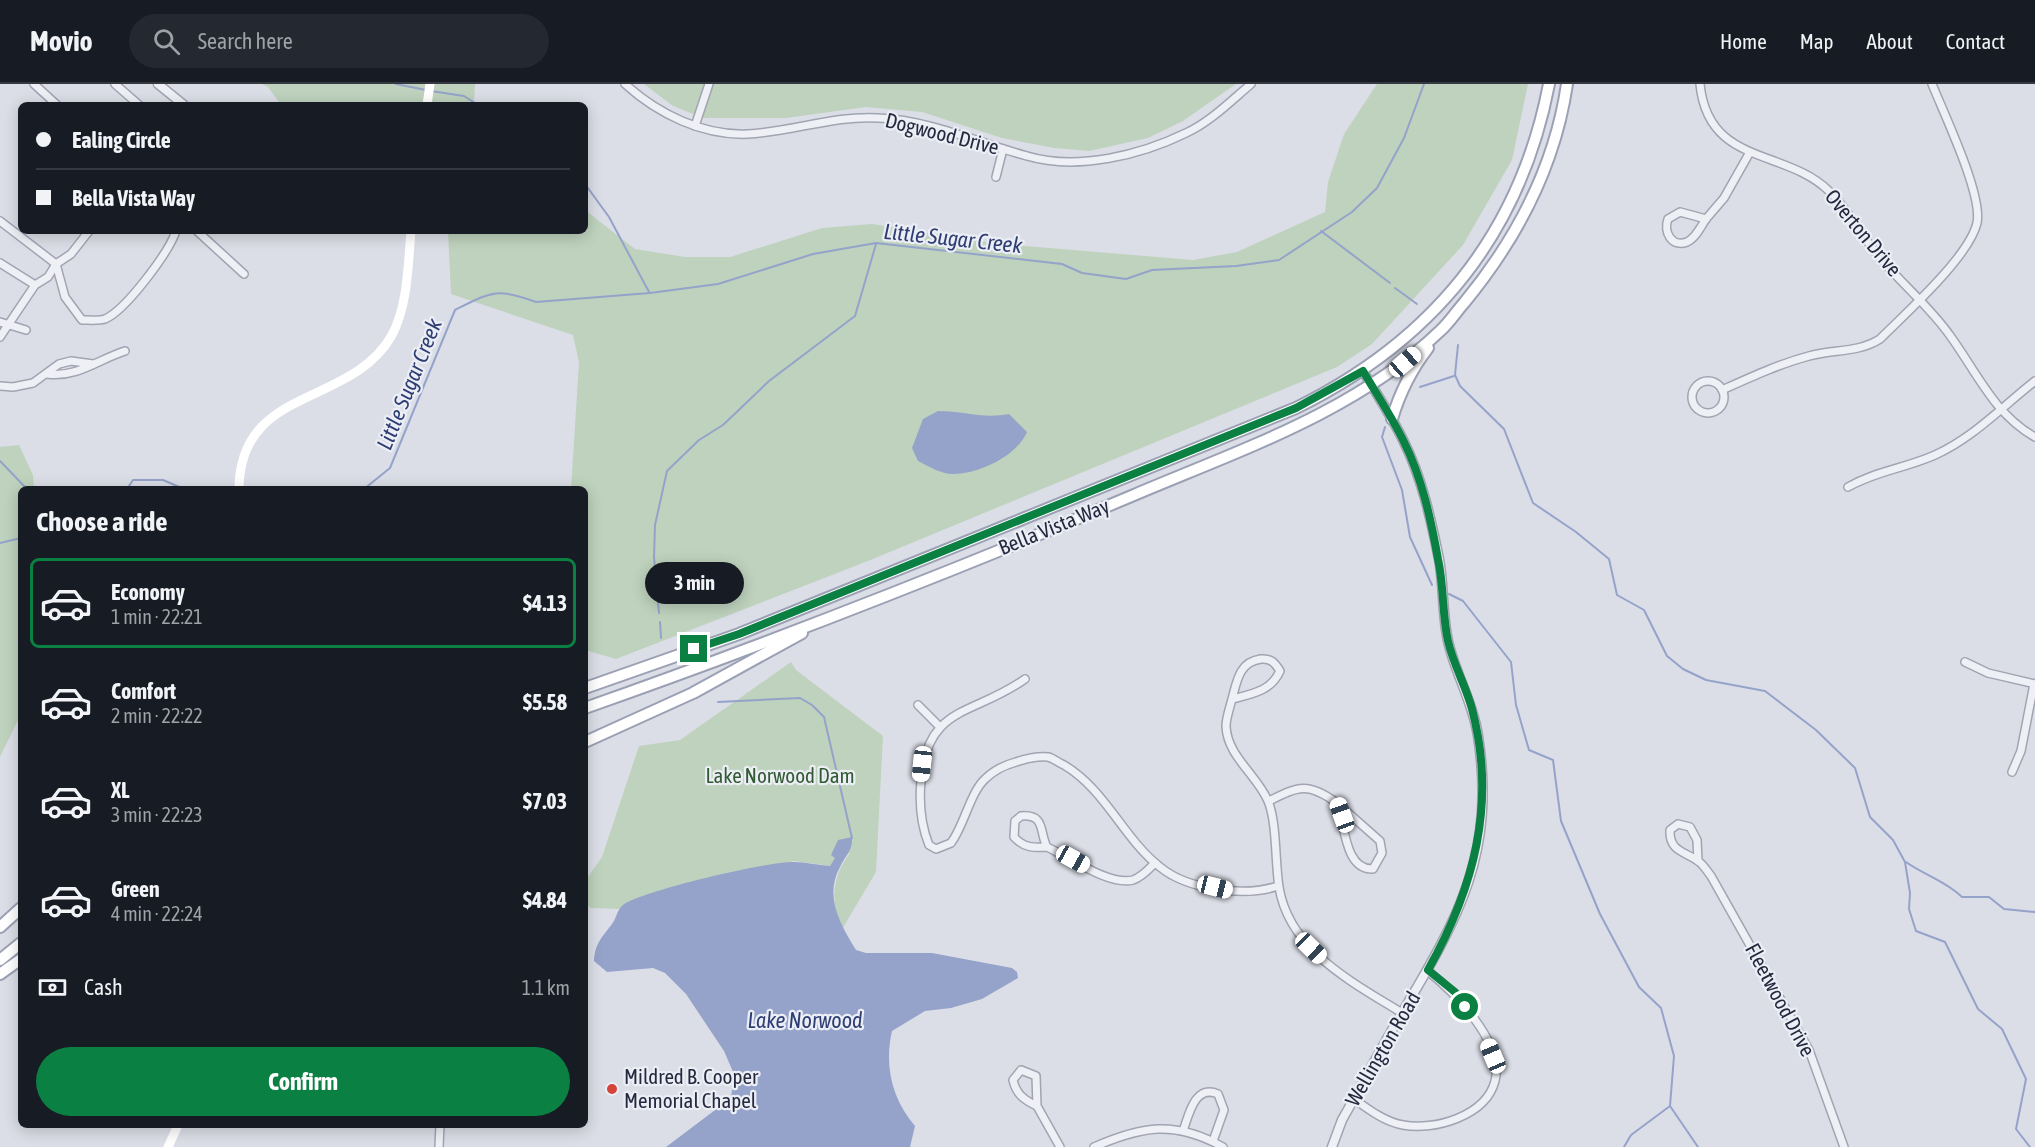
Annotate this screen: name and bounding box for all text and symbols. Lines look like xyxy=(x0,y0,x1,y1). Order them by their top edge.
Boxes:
search box xyxy=(129,14,549,68)
text: Movio xyxy=(30,25,93,57)
icon: search xyxy=(150,25,183,58)
text: Search here xyxy=(198,28,293,54)
text: Home xyxy=(1720,29,1767,53)
text: Map xyxy=(1800,29,1834,53)
text: About xyxy=(1867,29,1913,53)
text: Contact xyxy=(1946,29,2005,53)
street label: Dogwood Drive xyxy=(883,107,1002,159)
text: Ealing Circle xyxy=(72,127,171,153)
street label: Overton Drive xyxy=(1821,184,1907,281)
text: Bella Vista Way xyxy=(72,185,195,211)
water label: Little Sugar Creek xyxy=(882,218,1024,258)
water label: Little Sugar Creek xyxy=(371,314,447,453)
car xyxy=(1386,343,1424,381)
street label: Bella Vista Way xyxy=(995,493,1113,559)
text: Choose a ride xyxy=(36,506,168,537)
callout: 3 min xyxy=(644,562,744,604)
text: 3 min xyxy=(674,571,715,594)
icon: car xyxy=(39,576,93,630)
text: Economy xyxy=(111,579,185,605)
text: $4.13 xyxy=(523,590,567,616)
text: 1 min · 22:21 xyxy=(111,605,203,628)
route end xyxy=(680,635,707,662)
icon: car xyxy=(39,675,93,729)
text: Comfort xyxy=(111,678,176,704)
text: $5.58 xyxy=(523,689,567,715)
text: 2 min · 22:22 xyxy=(111,704,203,727)
car xyxy=(911,745,933,783)
park label: Lake Norwood Dam xyxy=(705,763,855,787)
icon: car xyxy=(39,774,93,828)
text: XL xyxy=(111,777,129,803)
text: $7.03 xyxy=(523,788,567,814)
car xyxy=(1327,795,1357,835)
text: 3 min · 22:23 xyxy=(111,803,203,826)
car xyxy=(1053,842,1093,876)
icon: car xyxy=(39,873,93,927)
car xyxy=(1195,874,1235,900)
text: Green xyxy=(111,876,160,902)
text: $4.84 xyxy=(523,887,567,913)
text: 4 min · 22:24 xyxy=(111,902,203,925)
car xyxy=(1292,929,1330,967)
street label: Fleetwood Drive xyxy=(1741,939,1821,1060)
icon: cash xyxy=(36,971,69,1004)
text: Cash xyxy=(84,974,123,1000)
text: 1.1 km xyxy=(522,976,570,999)
street label: Wellington Road xyxy=(1340,987,1425,1110)
route start xyxy=(1451,993,1478,1020)
water label: Lake Norwood xyxy=(748,1007,862,1033)
car xyxy=(1478,1036,1508,1076)
button: Confirm xyxy=(36,1047,570,1116)
place label: Mildred B. Cooper Memorial Chapel xyxy=(624,1064,759,1112)
marker: Mildred B. Cooper Memorial Chapel xyxy=(605,1082,619,1096)

